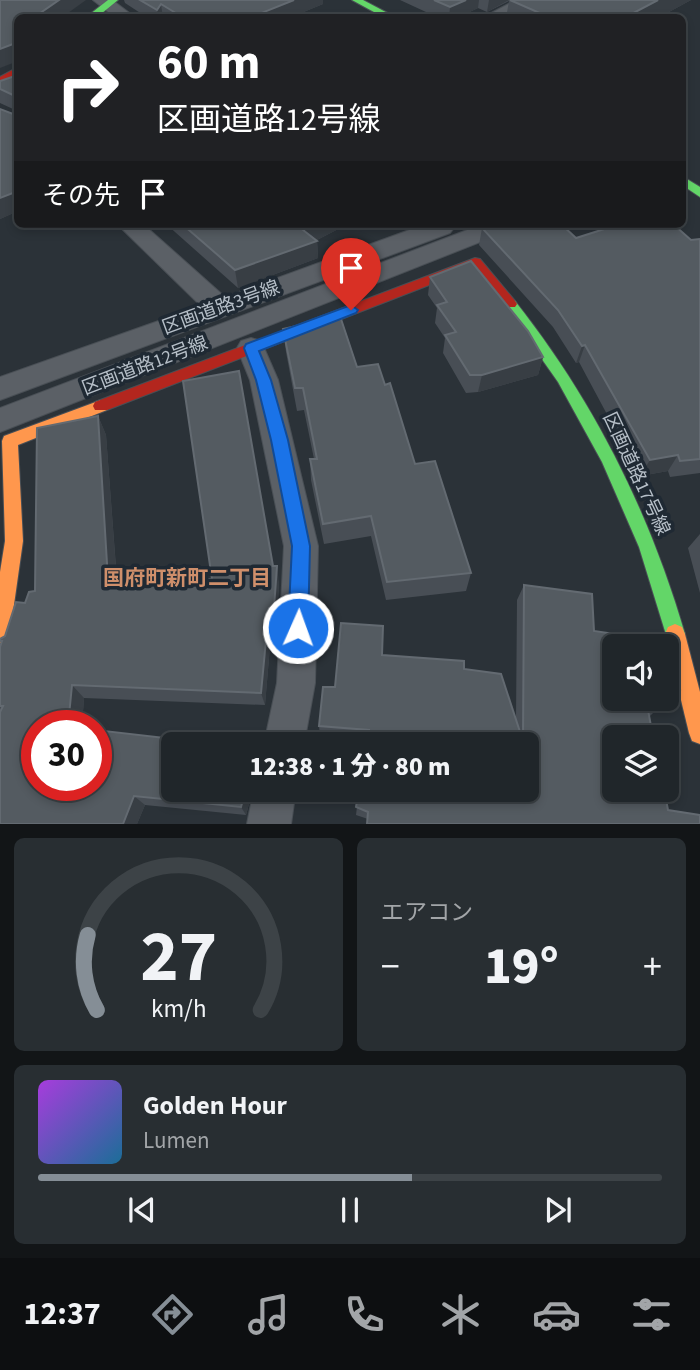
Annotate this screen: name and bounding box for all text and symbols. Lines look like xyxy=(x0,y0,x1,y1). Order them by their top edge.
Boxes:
text: 60 m xyxy=(157,28,261,98)
icon: right xyxy=(42,42,133,133)
text: 区画道路12号線 xyxy=(157,97,381,143)
icon: arrive xyxy=(134,175,172,213)
text: その先 xyxy=(42,177,120,214)
pin xyxy=(321,238,381,310)
icon: arrive xyxy=(332,249,370,287)
street label: 区画道路3号線 xyxy=(158,274,284,342)
street label: 区画道路12号線 xyxy=(78,330,212,402)
street label: 区画道路17号線 xyxy=(596,408,676,540)
district label: 国府町新町二丁目 xyxy=(103,563,271,593)
position arrow xyxy=(261,591,335,665)
map controls xyxy=(602,634,679,802)
button: sound xyxy=(602,634,679,711)
speed limit sign: 30 xyxy=(21,710,112,801)
button: layers xyxy=(602,725,679,802)
text: 12:38 · 1 分 · 80 m xyxy=(249,748,451,785)
text: エアコン xyxy=(381,896,473,929)
text: 27 xyxy=(140,906,217,1010)
text: 19° xyxy=(484,930,559,1004)
text: − xyxy=(381,940,400,994)
text: + xyxy=(643,940,662,994)
text: km/h xyxy=(151,991,206,1027)
text: Golden Hour xyxy=(143,1087,287,1124)
text: Lumen xyxy=(143,1124,210,1157)
icon: previous xyxy=(123,1191,161,1229)
icon: pause xyxy=(331,1191,369,1229)
icon: next xyxy=(539,1191,577,1229)
icon: directions xyxy=(148,1290,197,1339)
icon: music xyxy=(244,1290,293,1339)
icon: phone xyxy=(340,1290,389,1339)
icon: climate xyxy=(436,1290,485,1339)
icon: car xyxy=(532,1290,581,1339)
icon: filters xyxy=(627,1290,676,1339)
text: 12:37 xyxy=(23,1291,101,1337)

